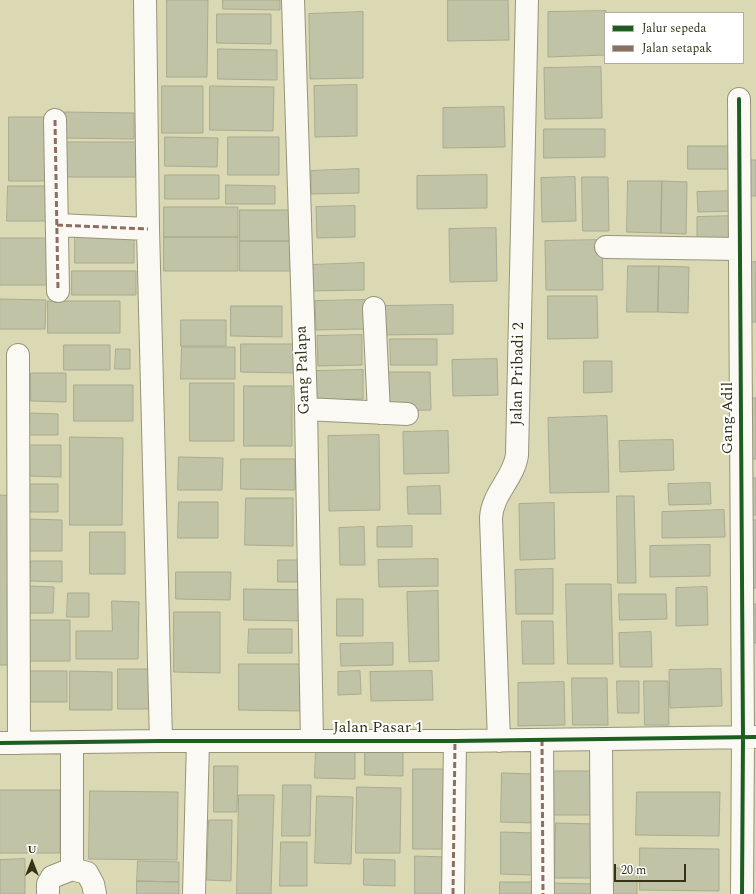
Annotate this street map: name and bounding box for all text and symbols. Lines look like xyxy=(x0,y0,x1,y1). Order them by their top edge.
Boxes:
legend xyxy=(604,12,744,64)
text: Jalur sepeda xyxy=(642,19,706,38)
text: Jalan setapak xyxy=(642,39,712,58)
street label: Jalan Pribadi 2 xyxy=(508,322,530,426)
street label: Gang Palapa xyxy=(293,325,315,415)
street label: Gang Adil xyxy=(719,382,739,454)
street label: Jalan Pasar 1 xyxy=(333,719,423,739)
text: U xyxy=(27,841,37,858)
north arrow xyxy=(12,842,52,882)
scale bar xyxy=(616,856,688,882)
text: 20 m xyxy=(621,861,646,880)

